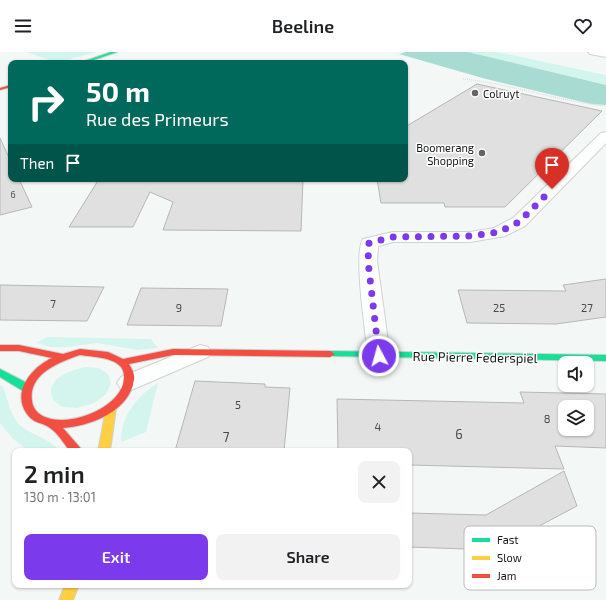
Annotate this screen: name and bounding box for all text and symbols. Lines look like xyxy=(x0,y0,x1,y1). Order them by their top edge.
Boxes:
icon: menu xyxy=(12,15,34,37)
text: Beeline xyxy=(272,15,334,37)
icon: heart xyxy=(572,15,594,37)
text: 50 m xyxy=(86,74,150,108)
icon: right xyxy=(20,76,72,128)
place label: Colruyt xyxy=(483,87,519,100)
marker: Colruyt xyxy=(470,88,480,98)
text: Rue des Primeurs xyxy=(86,108,229,130)
place label: Boomerang Shopping xyxy=(416,141,474,167)
marker: Boomerang Shopping xyxy=(477,148,487,158)
pin xyxy=(535,148,569,189)
icon: arrive xyxy=(62,152,84,174)
text: Then xyxy=(20,154,54,172)
icon: arrive xyxy=(541,154,563,176)
house number: 6 xyxy=(10,189,16,200)
house number: 7 xyxy=(50,297,56,310)
house number: 9 xyxy=(176,301,182,314)
house number: 25 xyxy=(493,301,505,314)
house number: 27 xyxy=(581,301,593,314)
position arrow xyxy=(358,335,400,377)
street label: Rue Pierre Federspiel xyxy=(412,348,538,366)
map controls xyxy=(558,356,594,436)
button: sound xyxy=(558,356,594,392)
house number: 5 xyxy=(235,398,241,411)
button: layers xyxy=(558,400,594,436)
house number: 8 xyxy=(544,412,550,425)
house number: 4 xyxy=(375,420,382,433)
house number: 6 xyxy=(455,426,463,442)
house number: 7 xyxy=(223,429,230,445)
text: 2 min xyxy=(24,459,85,488)
button: close xyxy=(358,461,400,503)
text: 130 m · 13:01 xyxy=(24,489,96,505)
legend xyxy=(464,526,596,590)
text: Fast xyxy=(497,533,519,546)
button: Exit xyxy=(24,534,208,580)
button: Share xyxy=(216,534,400,580)
text: Slow xyxy=(497,551,522,564)
text: Jam xyxy=(497,569,516,582)

